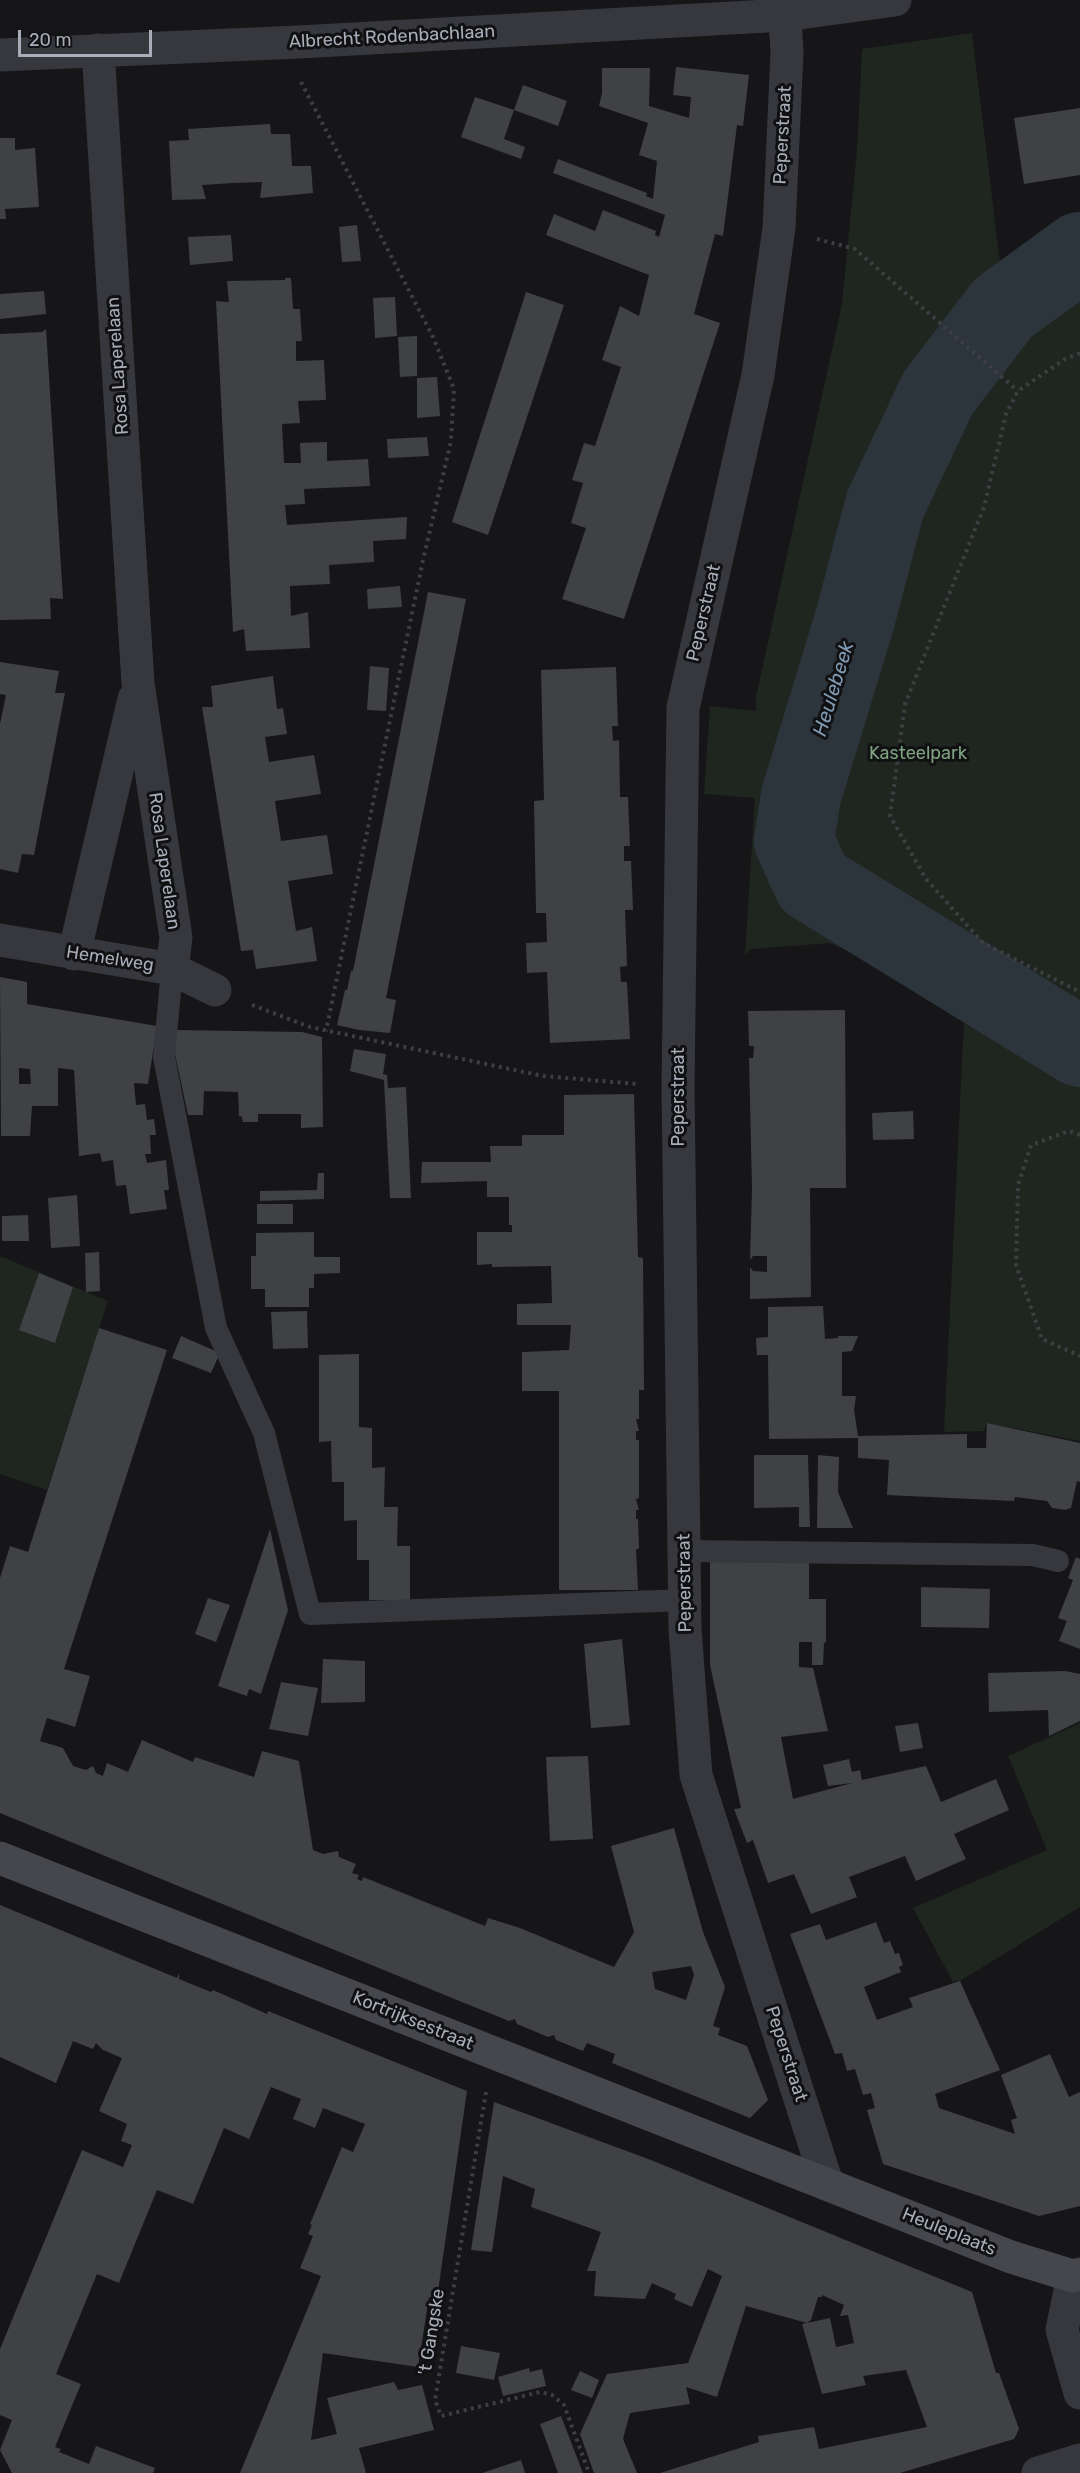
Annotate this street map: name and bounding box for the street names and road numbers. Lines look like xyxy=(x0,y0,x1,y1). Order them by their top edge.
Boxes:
street label: Albrecht Rodenbachlaan xyxy=(288,21,496,53)
street label: Peperstraat xyxy=(770,85,796,185)
street label: Rosa Laperelaan xyxy=(102,296,134,436)
street label: Peperstraat xyxy=(682,562,726,664)
street label: Rosa Laperelaan xyxy=(144,791,184,931)
street label: Hemelweg xyxy=(65,941,155,977)
street label: Peperstraat xyxy=(668,1048,690,1146)
street label: Peperstraat xyxy=(673,1533,697,1633)
street label: Kortrijksestraat xyxy=(349,1987,477,2055)
street label: Peperstraat xyxy=(760,2004,812,2104)
street label: Heuleplaats xyxy=(899,2203,999,2261)
street label: 't Gangske xyxy=(415,2287,449,2377)

